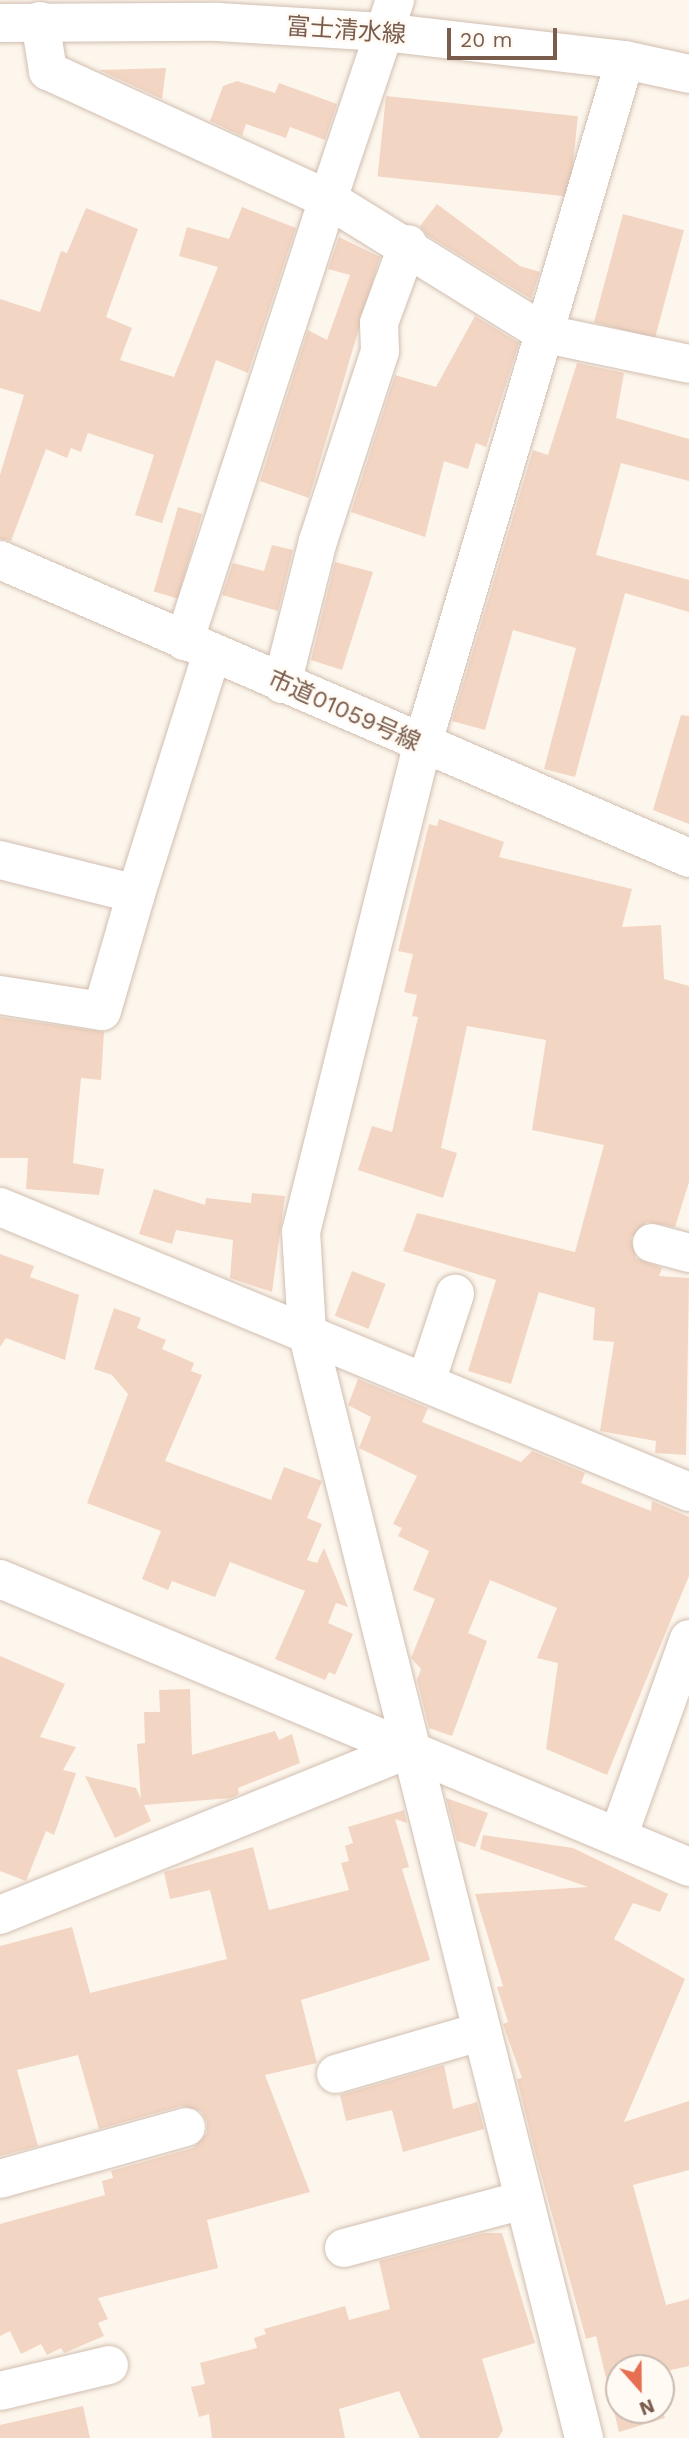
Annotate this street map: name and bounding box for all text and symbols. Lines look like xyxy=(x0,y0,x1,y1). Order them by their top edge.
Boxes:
street label: 富士清水線 xyxy=(285,12,407,50)
scale bar xyxy=(451,14,561,58)
text: 20 m xyxy=(460,27,512,52)
street label: 市道01059号線 xyxy=(263,664,425,758)
north arrow xyxy=(605,2354,675,2424)
text: N xyxy=(636,2394,658,2420)

